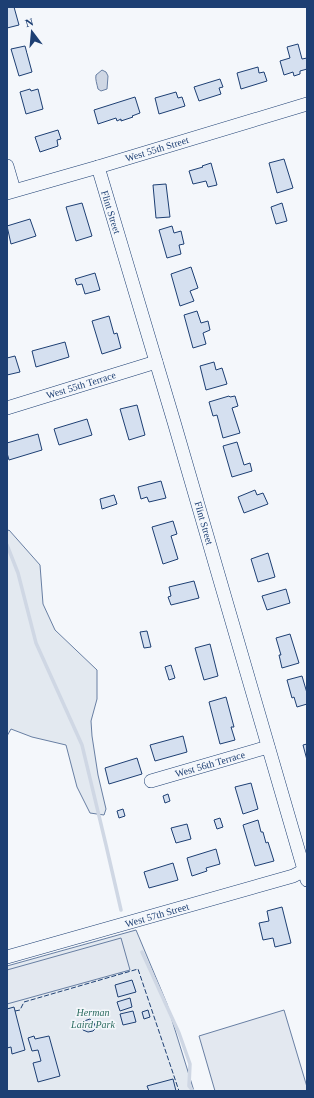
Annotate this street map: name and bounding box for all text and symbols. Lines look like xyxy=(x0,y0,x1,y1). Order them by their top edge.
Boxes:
north arrow xyxy=(12,12,52,52)
text: N xyxy=(24,16,35,29)
street label: West 55th Street xyxy=(124,134,190,164)
street label: Flint Street xyxy=(99,189,123,235)
street label: West 55th Terrace xyxy=(45,369,118,401)
street label: Flint Street xyxy=(193,500,216,546)
street label: West 56th Terrace xyxy=(174,749,247,779)
street label: West 57th Street xyxy=(124,901,190,929)
park label: Herman Laird Park xyxy=(70,1007,115,1030)

